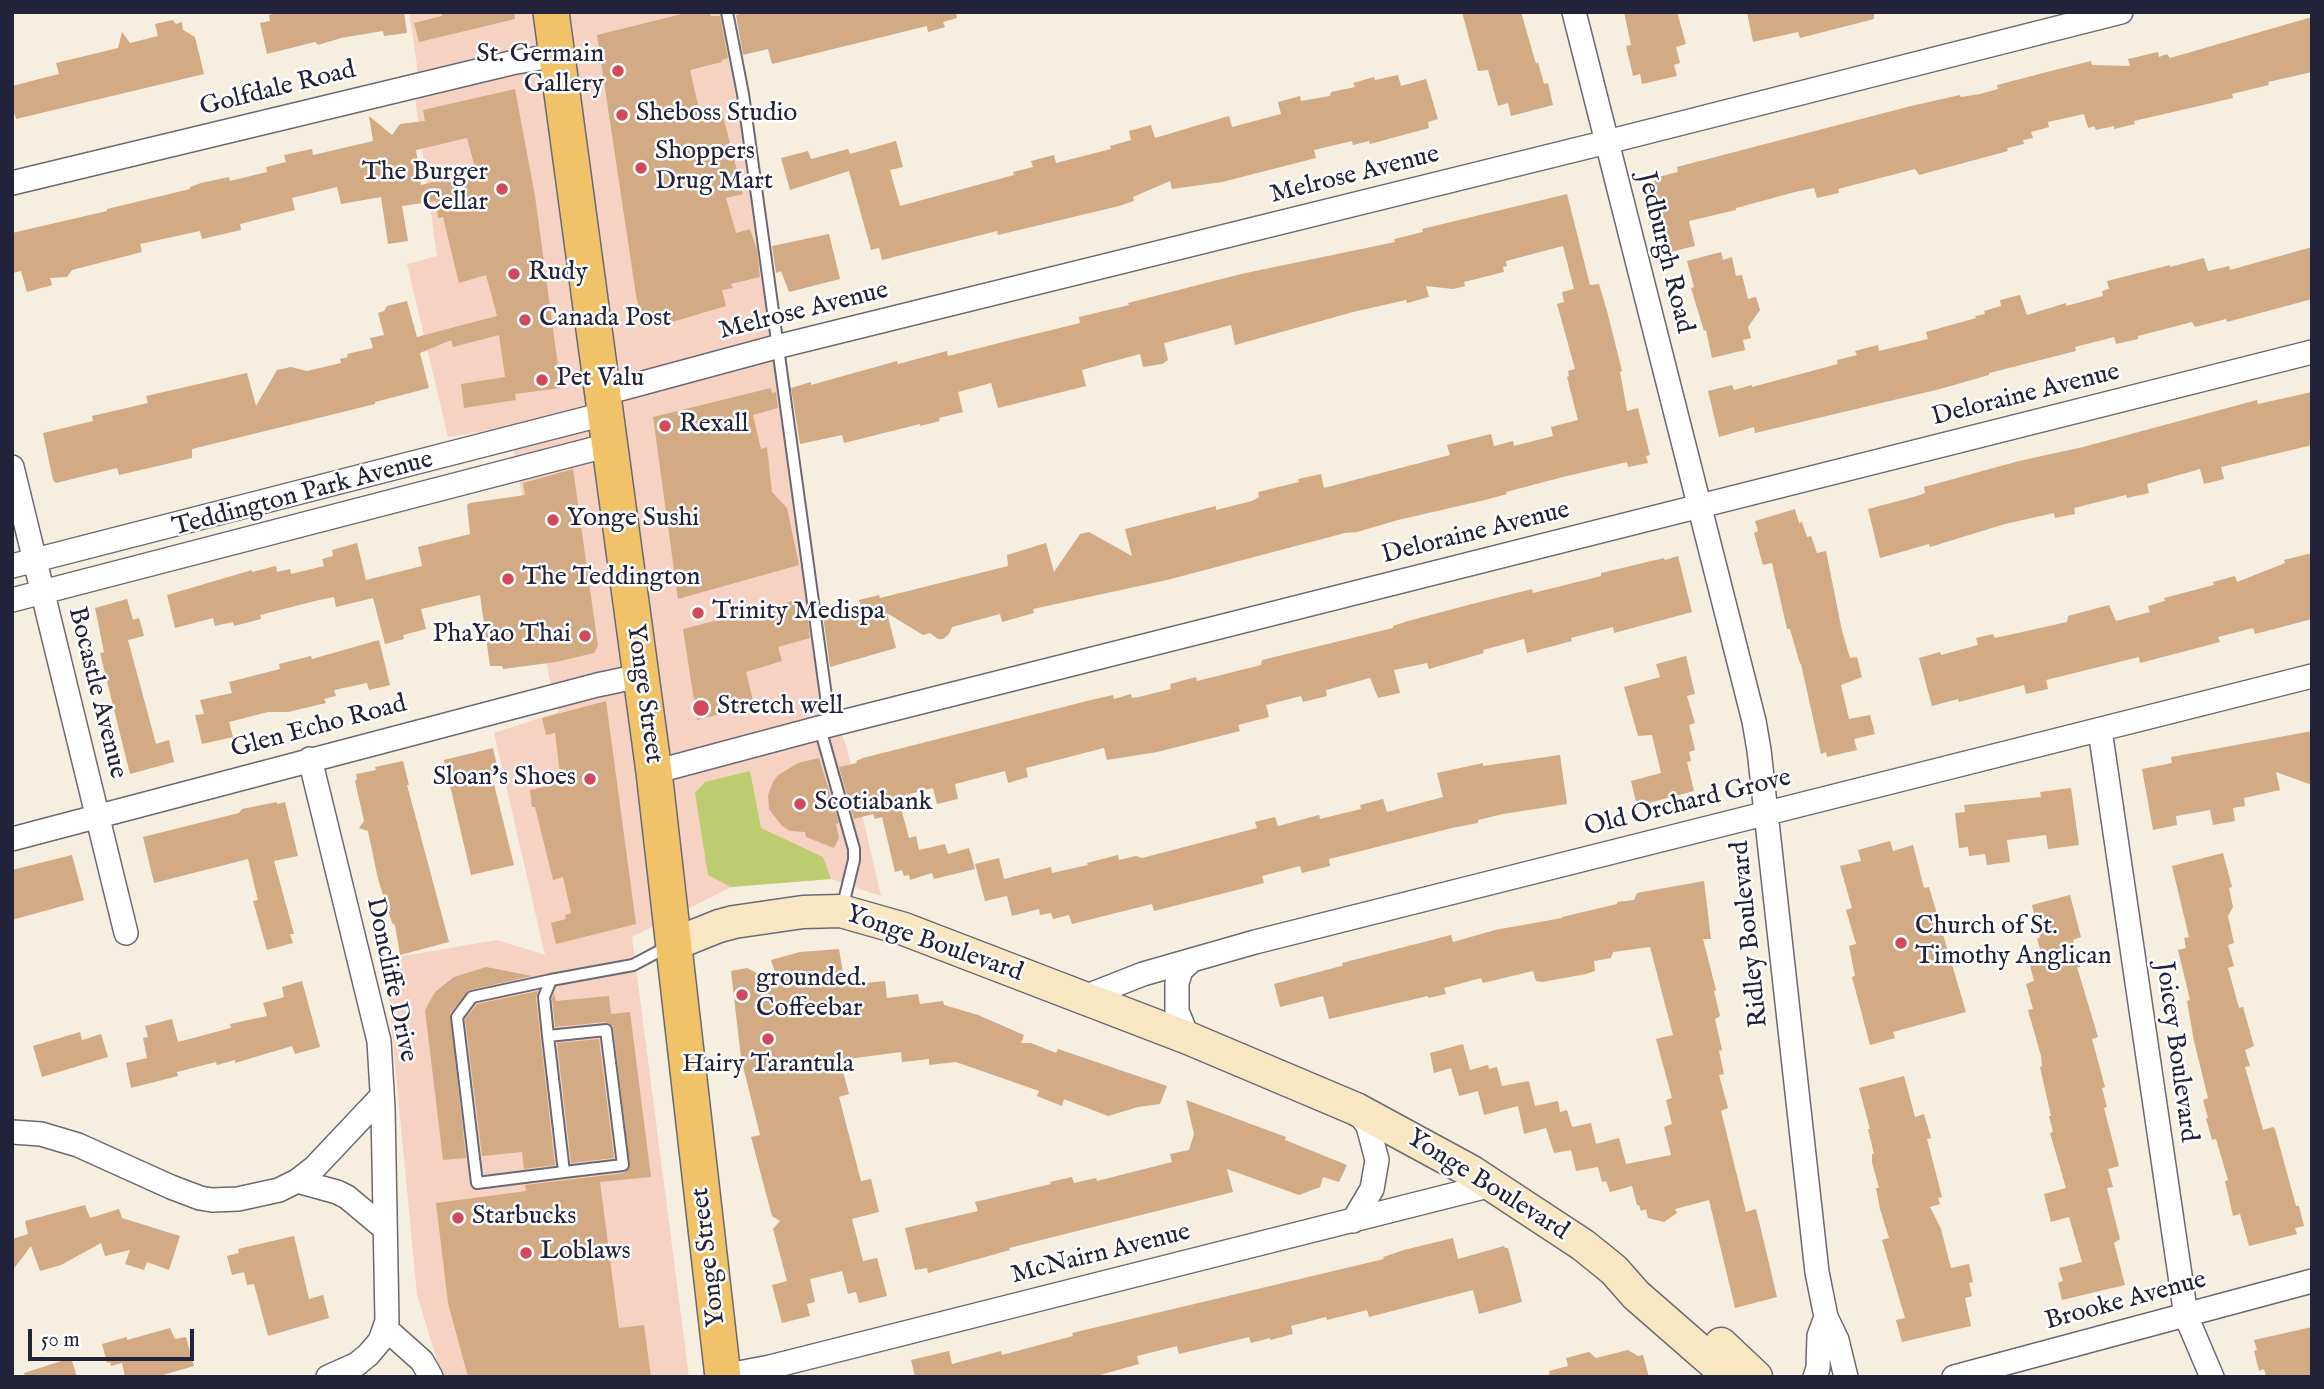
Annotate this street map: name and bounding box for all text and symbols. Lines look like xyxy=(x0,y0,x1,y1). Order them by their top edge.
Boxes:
place label: St. Germain Gallery xyxy=(476,40,604,102)
street label: Golfdale Road xyxy=(197,56,359,124)
marker: St. Germain Gallery xyxy=(610,63,626,79)
place label: Sheboss Studio xyxy=(636,99,797,131)
marker: Sheboss Studio xyxy=(614,107,630,123)
place label: Shoppers Drug Mart xyxy=(655,137,773,198)
street label: Melrose Avenue xyxy=(1267,140,1443,212)
place label: The Burger Cellar xyxy=(362,158,488,220)
marker: Shoppers Drug Mart xyxy=(633,160,649,176)
street label: Jedburgh Road xyxy=(1629,169,1699,337)
marker: The Burger Cellar xyxy=(494,181,510,197)
place label: Rudy xyxy=(528,258,588,290)
marker: Rudy xyxy=(506,266,522,282)
street label: Melrose Avenue xyxy=(716,276,892,348)
place label: Canada Post xyxy=(539,304,671,336)
marker: Canada Post xyxy=(517,312,533,328)
street label: Deloraine Avenue xyxy=(1929,358,2123,434)
place label: Pet Valu xyxy=(556,364,644,396)
marker: Pet Valu xyxy=(534,372,550,388)
place label: Rexall xyxy=(679,410,749,442)
marker: Rexall xyxy=(657,418,673,434)
street label: Teddington Park Avenue xyxy=(169,445,437,545)
street label: Deloraine Avenue xyxy=(1379,496,1573,572)
place label: Yonge Sushi xyxy=(567,504,699,536)
marker: Yonge Sushi xyxy=(545,512,561,528)
place label: The Teddington xyxy=(522,563,700,595)
marker: The Teddington xyxy=(500,571,516,587)
place label: Trinity Medispa xyxy=(712,597,885,629)
street label: Bocastle Avenue xyxy=(60,604,132,782)
marker: Trinity Medispa xyxy=(690,605,706,621)
place label: PhaYao Thai xyxy=(433,620,571,652)
street label: Yonge Street xyxy=(618,622,668,766)
marker: PhaYao Thai xyxy=(577,628,593,644)
street label: Glen Echo Road xyxy=(228,690,410,766)
place label: Stretch well xyxy=(717,692,843,724)
marker: Stretch well xyxy=(691,698,711,718)
place label: Sloan's Shoes xyxy=(433,763,576,795)
street label: Old Orchard Grove xyxy=(1581,763,1795,845)
marker: Sloan's Shoes xyxy=(582,771,598,787)
place label: Scotiabank xyxy=(814,788,933,820)
marker: Scotiabank xyxy=(792,796,808,812)
street label: Ridley Boulevard xyxy=(1726,839,1776,1029)
street label: Doncliffe Drive xyxy=(357,895,423,1065)
street label: Yonge Boulevard xyxy=(841,900,1027,990)
place label: Church of St. Timothy Anglican xyxy=(1915,912,2112,974)
marker: Church of St. Timothy Anglican xyxy=(1893,935,1909,951)
street label: Joicey Boulevard xyxy=(2147,960,2203,1144)
place label: grounded. Coffeebar xyxy=(756,964,866,1026)
marker: grounded. Coffeebar xyxy=(734,987,750,1003)
marker: Hairy Tarantula xyxy=(760,1031,776,1047)
place label: Hairy Tarantula xyxy=(682,1050,854,1082)
street label: Yonge Boulevard xyxy=(1400,1124,1574,1248)
street label: Yonge Street xyxy=(686,1186,734,1328)
place label: Starbucks xyxy=(472,1202,577,1234)
marker: Starbucks xyxy=(450,1210,466,1226)
street label: McNairn Avenue xyxy=(1008,1218,1194,1292)
place label: Loblaws xyxy=(540,1237,631,1269)
marker: Loblaws xyxy=(518,1245,534,1261)
street label: Brooke Avenue xyxy=(2042,1266,2210,1338)
scale bar xyxy=(32,1316,198,1360)
text: 50 m xyxy=(41,1327,80,1354)

